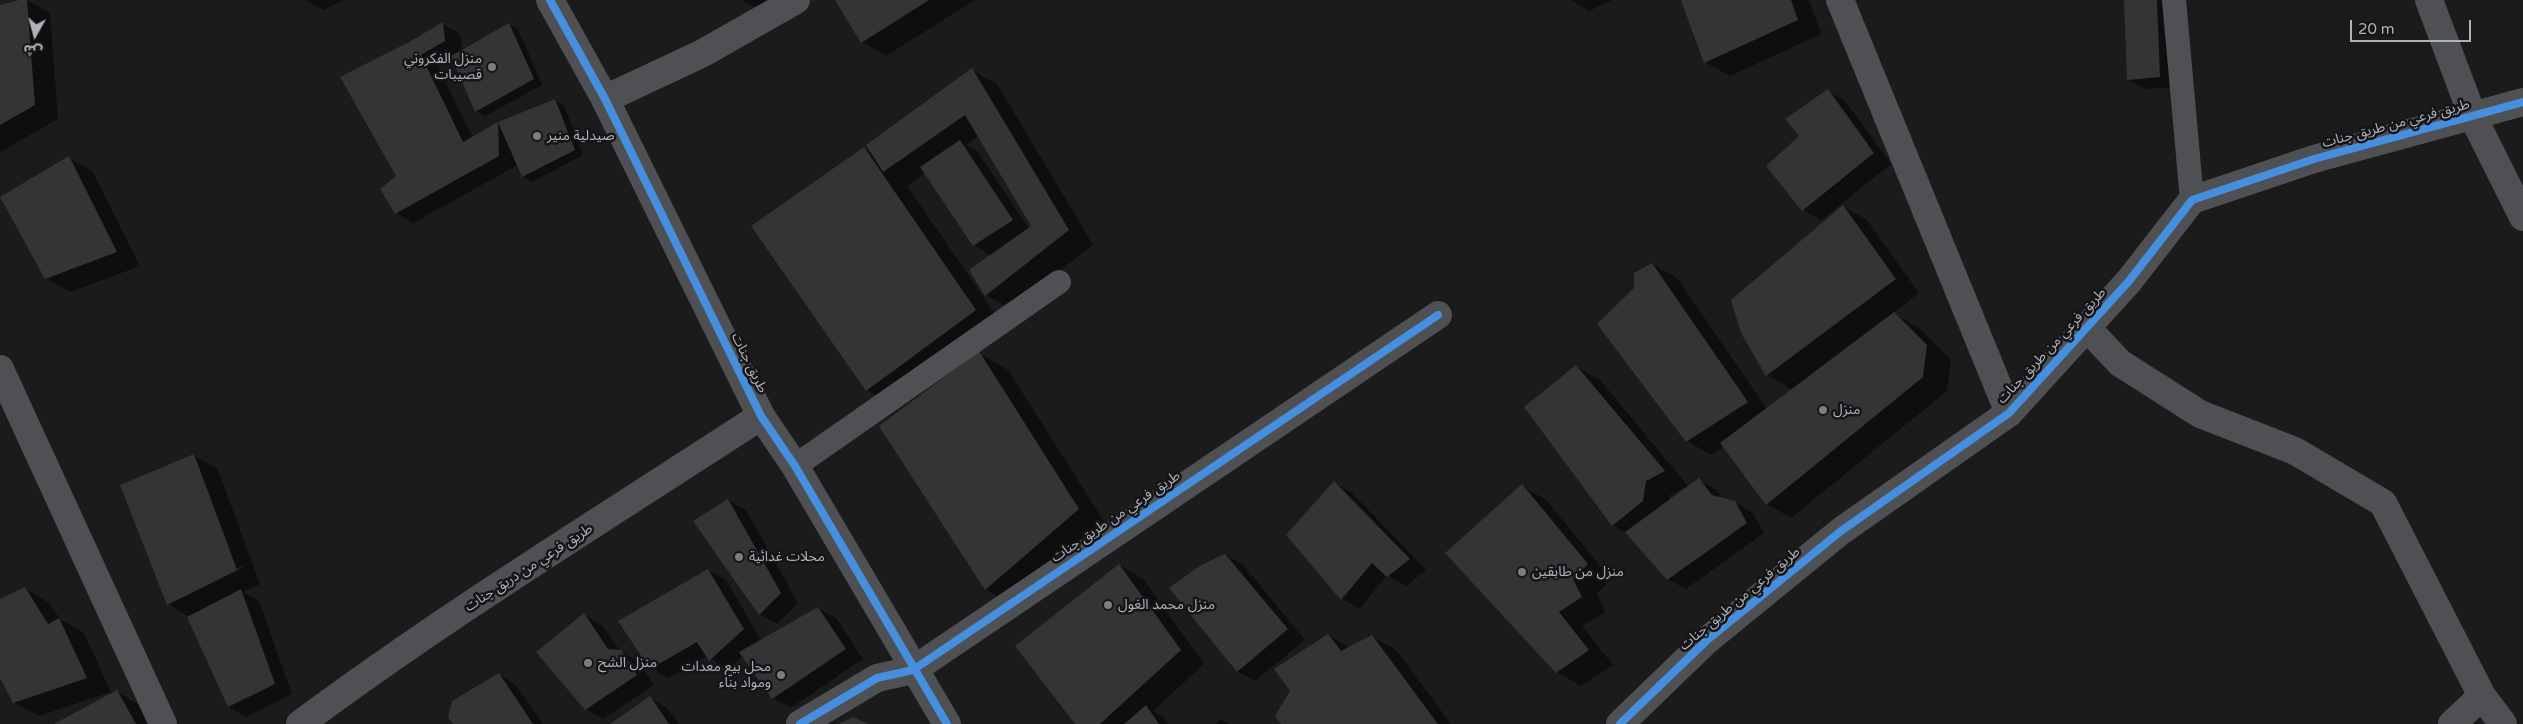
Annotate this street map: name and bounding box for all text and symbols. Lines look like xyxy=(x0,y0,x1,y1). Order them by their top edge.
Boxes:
north arrow xyxy=(10,10,60,60)
scale bar xyxy=(2353,10,2474,42)
text: 20 m xyxy=(2358,20,2395,38)
text: ش xyxy=(23,41,44,60)
place label: منزل الفكروني قصيبات xyxy=(404,51,482,84)
marker: منزل الفكروني قصيبات xyxy=(486,61,498,73)
street label: طريق فرعي من طريق جنات xyxy=(2320,96,2472,152)
place label: صيدلية منير xyxy=(547,128,615,144)
marker: صيدلية منير xyxy=(531,130,543,142)
street label: طريق فرعي من طريق جنات xyxy=(1994,285,2110,407)
street label: طريق جنات xyxy=(727,330,771,396)
place label: منزل xyxy=(1833,402,1860,418)
marker: منزل xyxy=(1817,404,1829,416)
street label: طريق فرعي من طريق جنات xyxy=(1048,467,1184,567)
street label: طريق فرعي من دريق جنات xyxy=(462,520,596,616)
street label: طريق فرعي من طريق جنات xyxy=(1676,544,1804,654)
place label: محلات غدائية xyxy=(749,549,825,565)
marker: محلات غدائية xyxy=(733,551,745,563)
place label: منزل من طابقين xyxy=(1532,564,1624,580)
marker: منزل من طابقين xyxy=(1516,566,1528,578)
place label: منزل محمد الغول xyxy=(1118,597,1215,613)
marker: منزل محمد الغول xyxy=(1102,599,1114,611)
place label: منزل الشح xyxy=(598,655,657,671)
marker: منزل الشح xyxy=(582,657,594,669)
place label: محل بيع معدات ومواد بناء xyxy=(681,659,771,692)
marker: محل بيع معدات ومواد بناء xyxy=(775,669,787,681)

